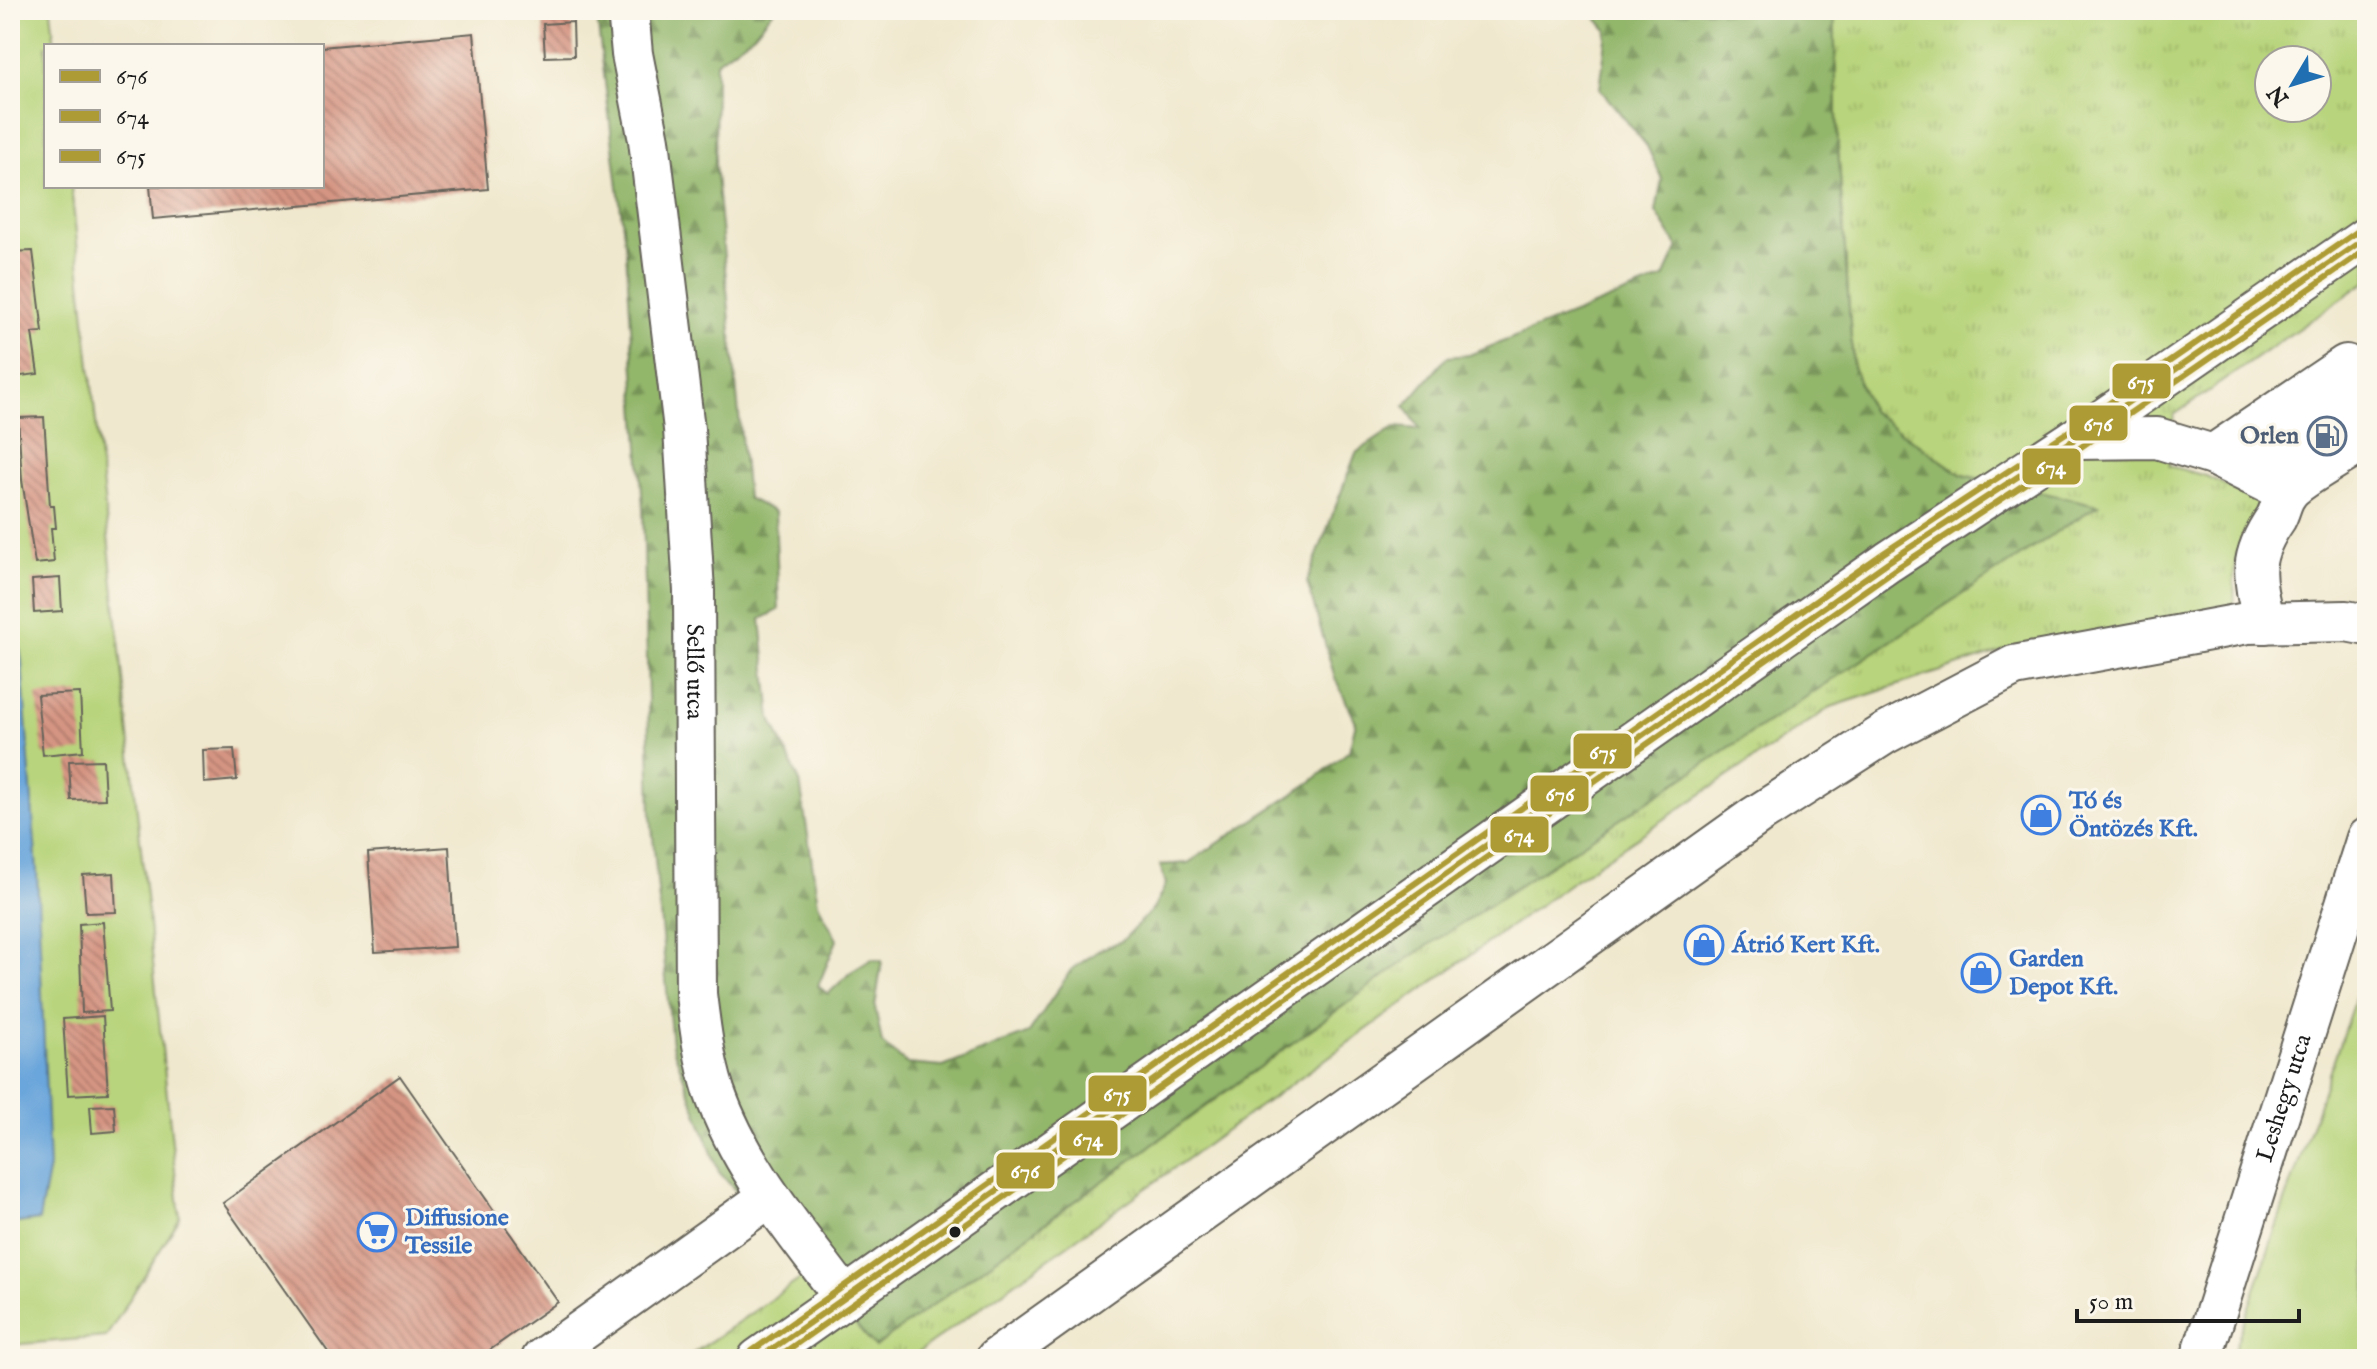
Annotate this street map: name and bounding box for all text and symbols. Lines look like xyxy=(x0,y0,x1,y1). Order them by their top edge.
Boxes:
legend xyxy=(44,44,324,188)
north arrow xyxy=(2253,44,2333,124)
text: 676 xyxy=(116,62,148,93)
text: N xyxy=(2262,79,2296,112)
text: 674 xyxy=(116,102,149,133)
text: 675 xyxy=(116,142,146,173)
line badge: 675 xyxy=(2111,362,2172,400)
text: 675 xyxy=(2127,369,2155,397)
line badge: 676 xyxy=(2068,404,2129,442)
text: 676 xyxy=(2084,411,2114,439)
fuel station icon: Orlen xyxy=(2306,415,2348,457)
place label: Orlen xyxy=(2240,421,2299,452)
line badge: 674 xyxy=(2021,447,2082,486)
text: 674 xyxy=(2036,454,2067,482)
street label: Sellő utca xyxy=(679,624,710,720)
line badge: 675 xyxy=(1572,732,1633,770)
text: 675 xyxy=(1589,739,1617,767)
line badge: 676 xyxy=(1529,774,1590,813)
text: 676 xyxy=(1546,781,1576,809)
place label: Tó és Öntözés Kft. xyxy=(2068,786,2198,845)
shop icon: Tó és Öntözés Kft. xyxy=(2020,794,2062,836)
line badge: 674 xyxy=(1489,815,1550,854)
text: 674 xyxy=(1504,822,1535,850)
shop icon: Átrió Kert Kft. xyxy=(1683,924,1725,966)
place label: Átrió Kert Kft. xyxy=(1731,930,1880,961)
place label: Garden Depot Kft. xyxy=(2009,944,2118,1003)
shop icon: Garden Depot Kft. xyxy=(1960,952,2002,994)
street label: Leshegy utca xyxy=(2249,1029,2319,1166)
line badge: 675 xyxy=(1087,1074,1148,1113)
text: 675 xyxy=(1103,1081,1131,1109)
line badge: 674 xyxy=(1058,1119,1119,1157)
text: 674 xyxy=(1073,1126,1104,1154)
line badge: 676 xyxy=(995,1151,1056,1190)
text: 676 xyxy=(1011,1158,1041,1186)
place label: Diffusione Tessile xyxy=(404,1203,509,1262)
supermarket icon: Diffusione Tessile xyxy=(356,1211,398,1253)
unlabelled marker xyxy=(947,1224,963,1240)
scale bar xyxy=(2077,1273,2299,1323)
text: 50 m xyxy=(2089,1287,2133,1318)

